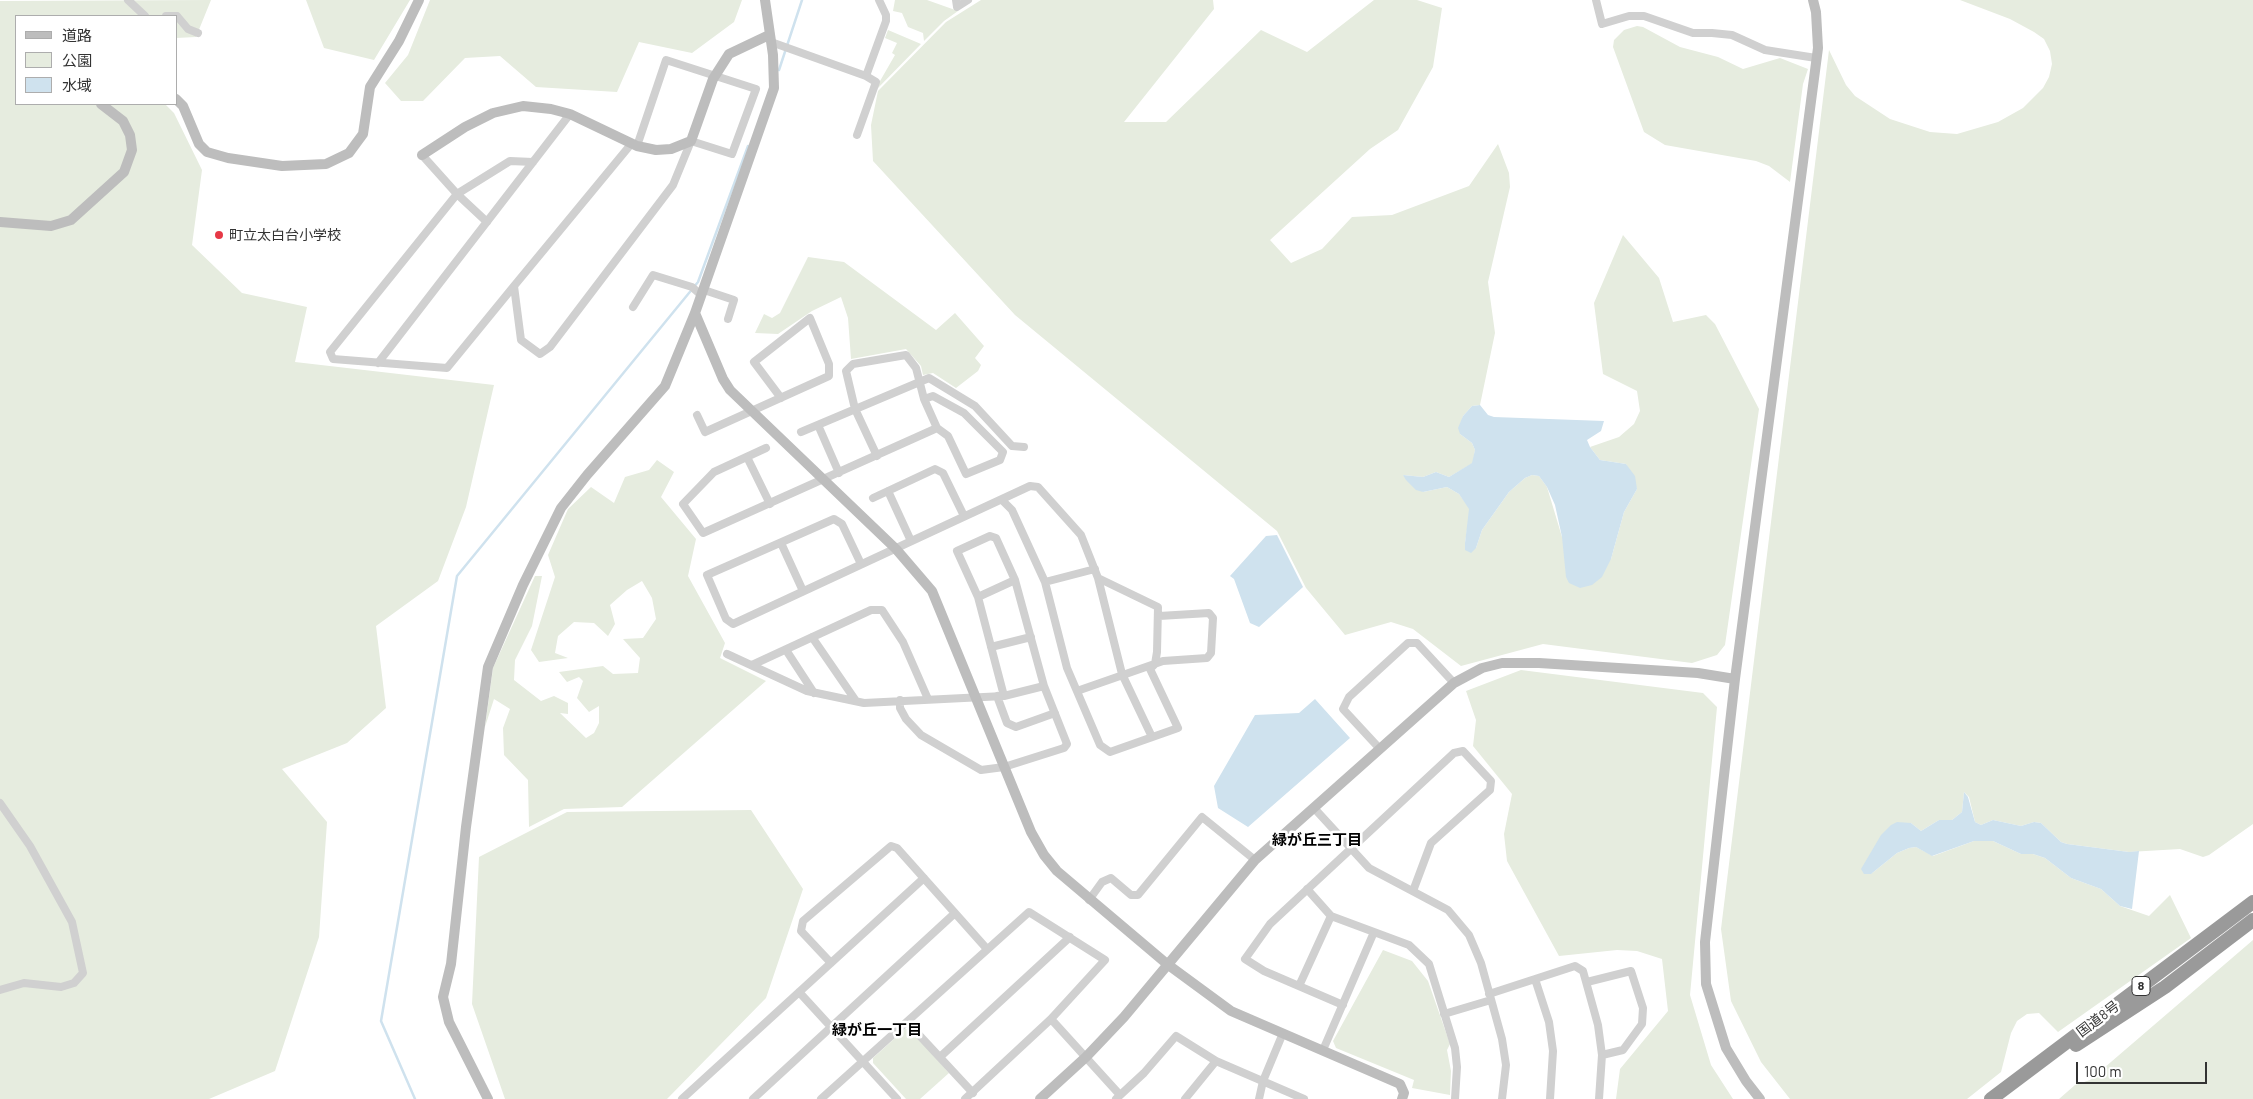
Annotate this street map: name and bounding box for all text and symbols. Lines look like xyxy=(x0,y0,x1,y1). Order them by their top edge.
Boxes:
legend xyxy=(15,15,178,105)
text: 道路 xyxy=(62,26,92,44)
text: 公園 xyxy=(62,51,92,69)
text: 水域 xyxy=(62,76,92,94)
place label: 町立太白台小学校 xyxy=(229,227,341,243)
marker: 町立太白台小学校 xyxy=(213,229,225,241)
district label: 緑が丘三丁目 xyxy=(1272,831,1362,849)
road number: 8 xyxy=(2132,976,2150,996)
street label: 国道8号 xyxy=(2073,997,2123,1041)
district label: 緑が丘一丁目 xyxy=(832,1021,922,1039)
scale bar xyxy=(2078,1052,2209,1084)
text: 100 m xyxy=(2084,1062,2122,1080)

